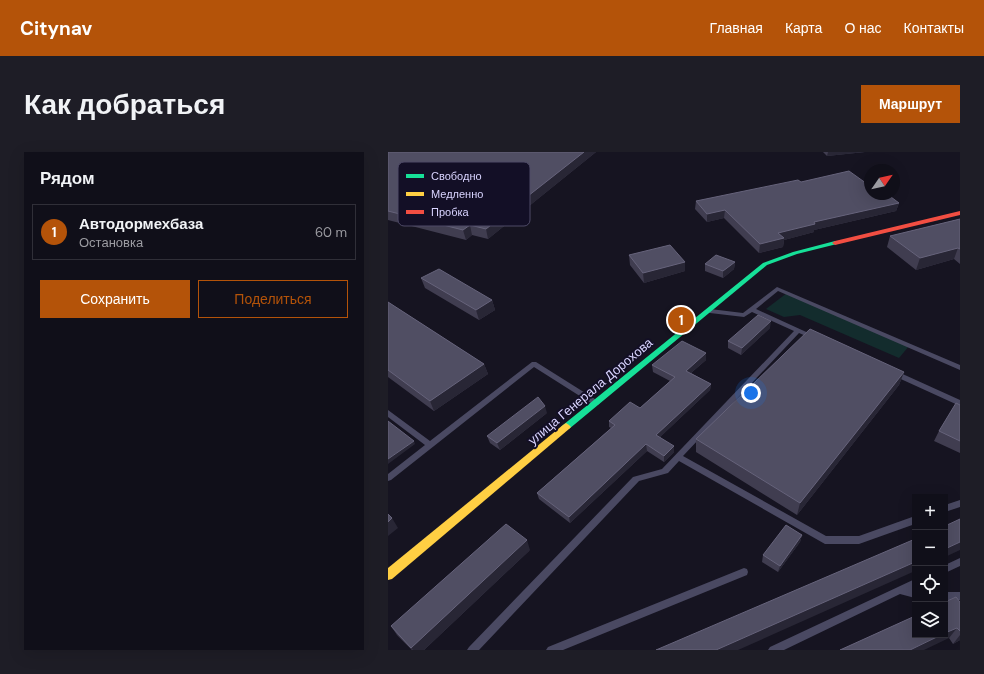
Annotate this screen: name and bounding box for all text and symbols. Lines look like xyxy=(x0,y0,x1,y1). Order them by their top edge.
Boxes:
text: Citynav xyxy=(20,16,92,41)
text: Главная xyxy=(710,19,763,37)
text: Карта xyxy=(785,19,822,37)
text: О нас xyxy=(844,19,882,37)
text: Контакты xyxy=(904,19,964,37)
button: Маршрут xyxy=(861,85,960,123)
text: Как добраться xyxy=(24,86,225,123)
legend xyxy=(398,162,530,226)
north arrow xyxy=(864,164,900,200)
text: Рядом xyxy=(40,167,95,189)
text: Свободно xyxy=(431,169,482,183)
text: Медленно xyxy=(431,187,483,201)
text: Пробка xyxy=(431,205,469,219)
text: Автодормехбаза xyxy=(79,214,203,234)
text: 1 xyxy=(52,224,56,241)
text: 60 m xyxy=(315,224,347,241)
text: Остановка xyxy=(79,234,143,251)
button: Сохранить xyxy=(40,280,190,318)
button: Поделиться xyxy=(198,280,348,318)
pin: 1 xyxy=(668,305,694,335)
street label: улица Генерала Дорохова xyxy=(524,334,657,449)
your location xyxy=(741,383,761,403)
map controls xyxy=(912,494,948,638)
button: + xyxy=(912,494,948,530)
button: − xyxy=(912,530,948,566)
button: locate xyxy=(912,566,948,602)
button: layers xyxy=(912,602,948,638)

